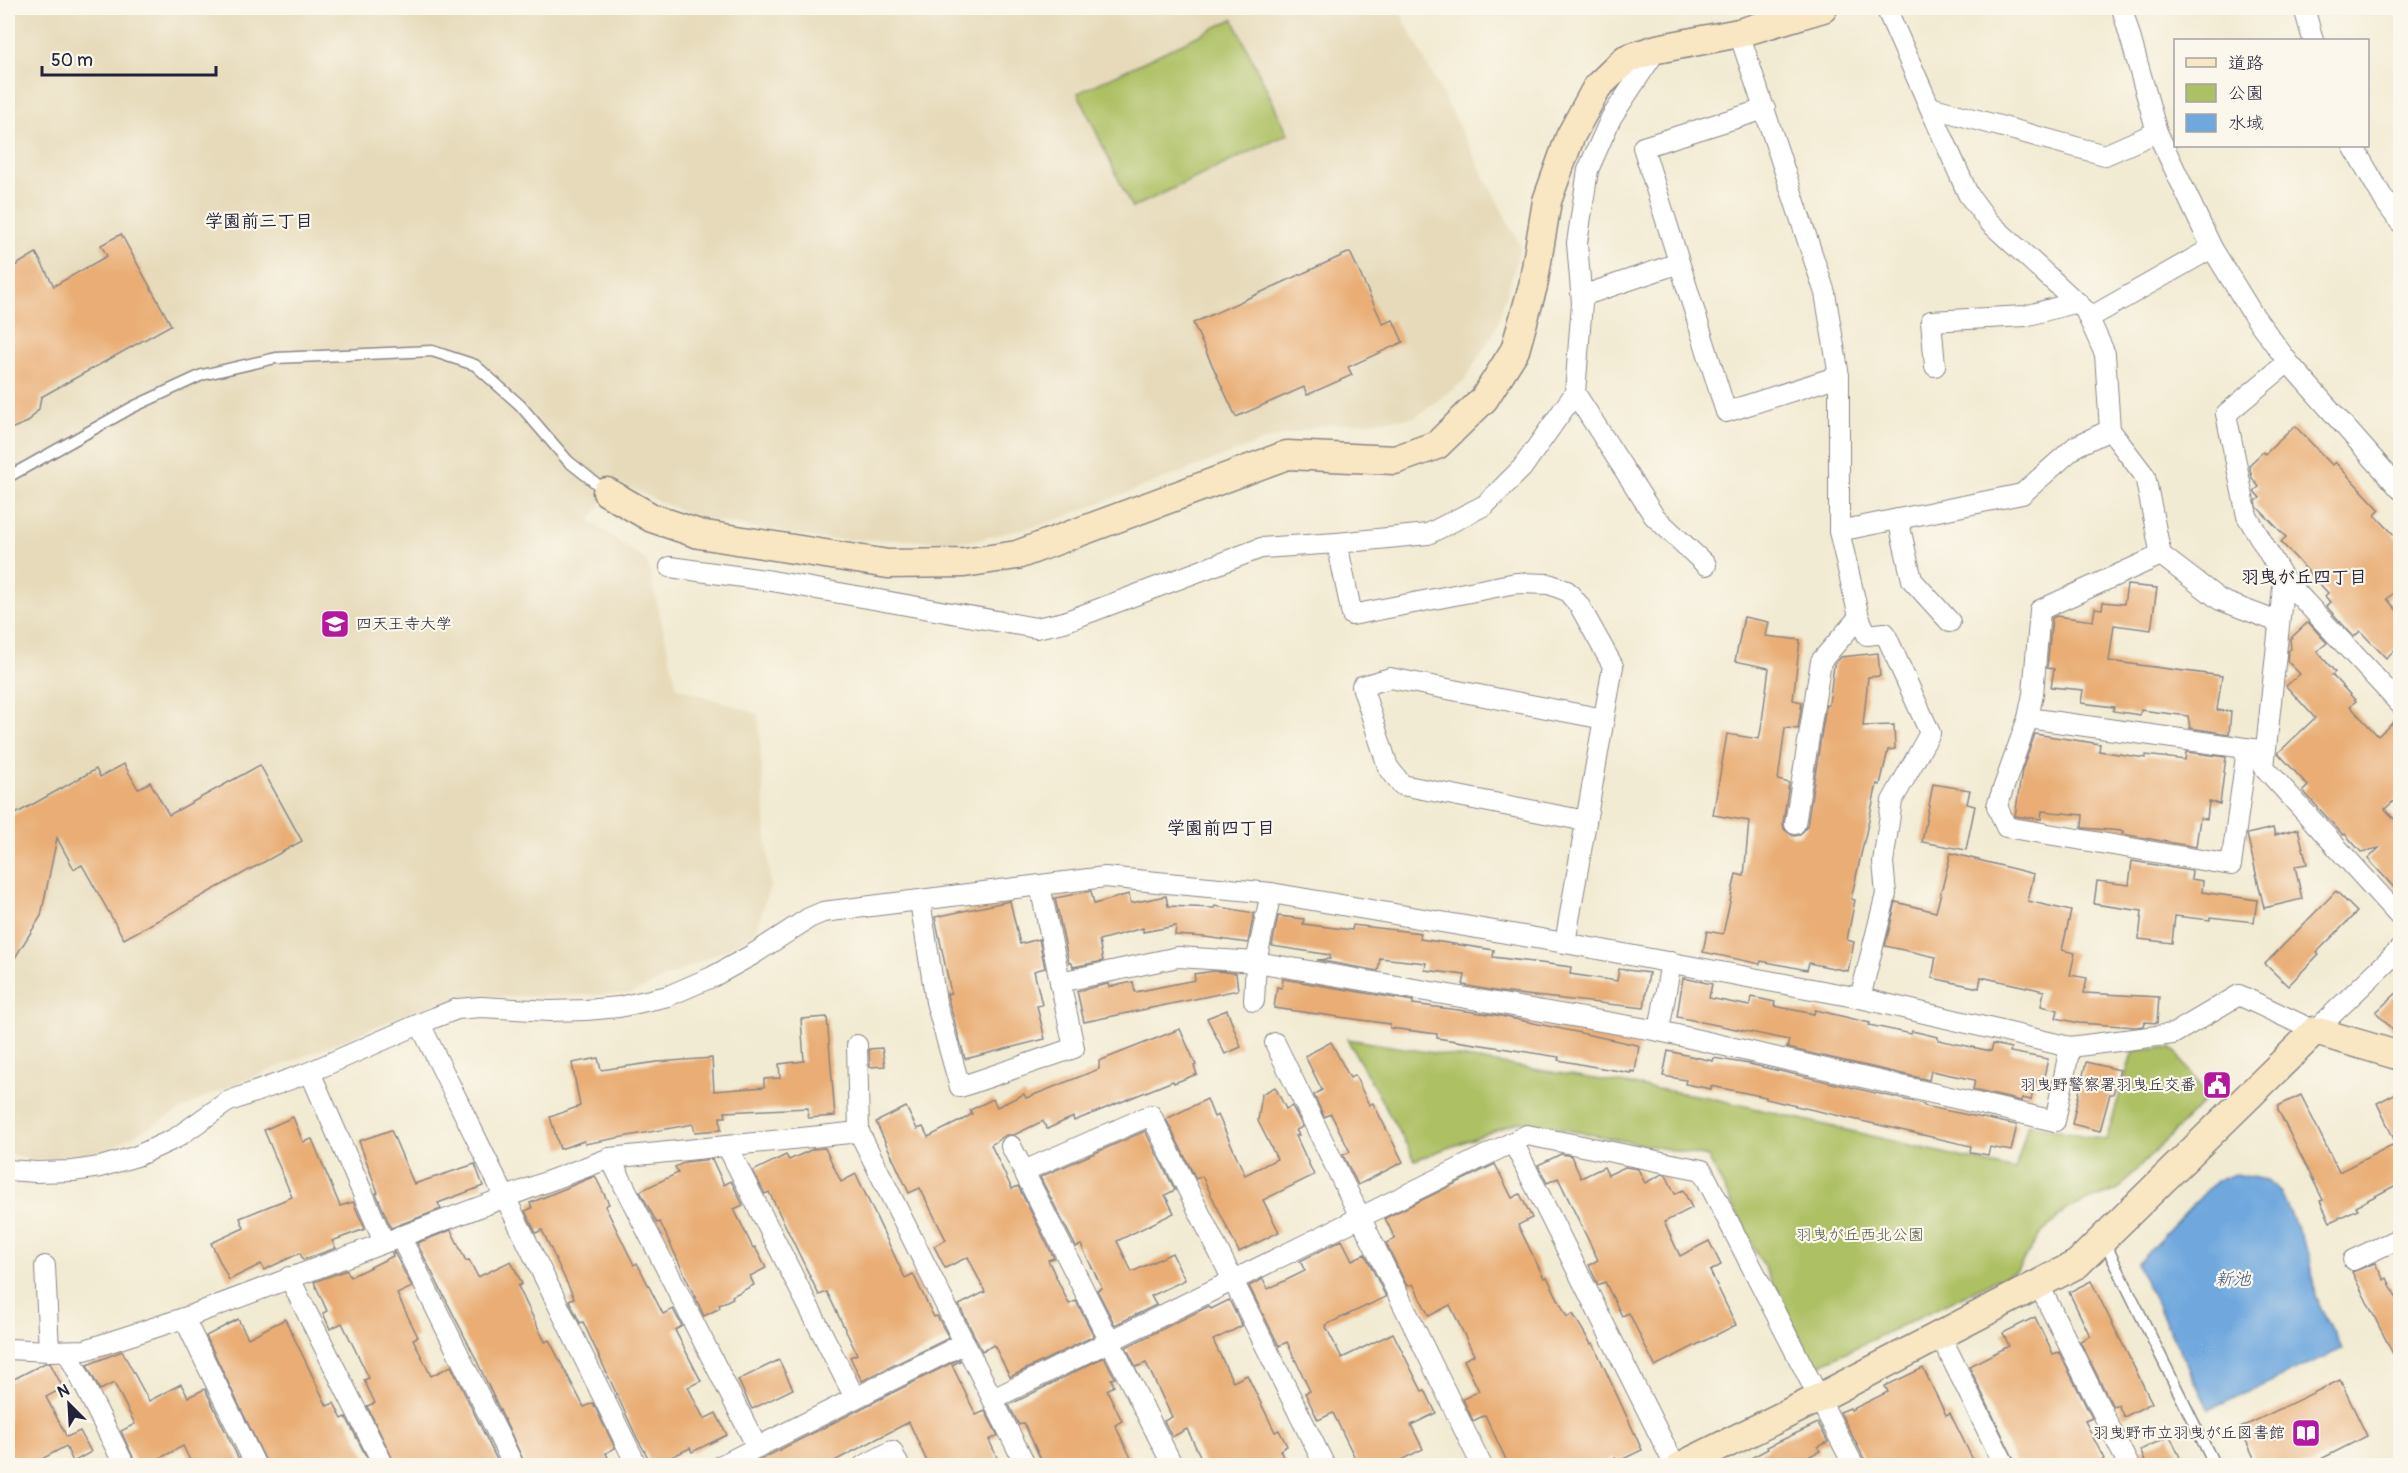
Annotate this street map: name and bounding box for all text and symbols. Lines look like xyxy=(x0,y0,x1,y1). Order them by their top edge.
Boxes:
scale bar xyxy=(42,39,216,77)
legend xyxy=(2174,39,2369,147)
text: 50 m xyxy=(51,49,93,72)
text: 道路 xyxy=(2228,52,2264,75)
text: 公園 xyxy=(2228,82,2264,105)
text: 水域 xyxy=(2228,112,2264,135)
district label: 学園前三丁目 xyxy=(205,210,313,233)
district label: 羽曳が丘四丁目 xyxy=(2241,566,2367,589)
school or university icon: 四天王寺大学 xyxy=(319,608,351,640)
place label: 四天王寺大学 xyxy=(356,614,452,634)
district label: 学園前四丁目 xyxy=(1167,817,1275,840)
public building icon: 羽曳野警察署羽曳丘交番 xyxy=(2201,1069,2233,1101)
place label: 羽曳野警察署羽曳丘交番 xyxy=(2020,1075,2196,1095)
park label: 羽曳が丘西北公園 xyxy=(1796,1225,1924,1245)
water label: 新池 xyxy=(2215,1268,2252,1291)
north arrow xyxy=(39,1374,99,1434)
text: N xyxy=(54,1380,72,1403)
library icon: 羽曳野市立羽曳が丘図書館 xyxy=(2290,1417,2322,1449)
place label: 羽曳野市立羽曳が丘図書館 xyxy=(2093,1423,2285,1443)

